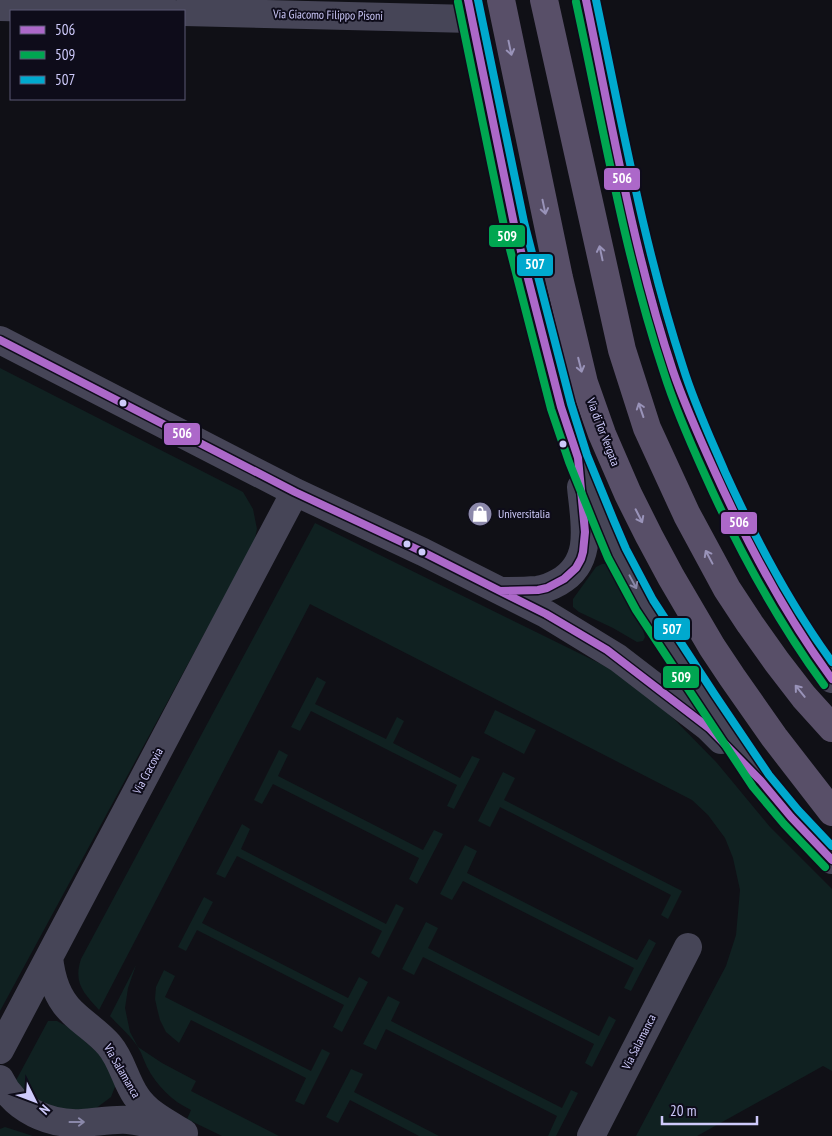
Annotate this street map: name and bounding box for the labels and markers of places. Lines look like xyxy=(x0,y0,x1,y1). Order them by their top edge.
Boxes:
unlabelled marker xyxy=(118,398,128,408)
unlabelled marker xyxy=(558,439,568,449)
shop icon: Universitalia xyxy=(467,501,493,527)
place label: Universitalia xyxy=(498,506,550,521)
unlabelled marker xyxy=(402,539,412,549)
unlabelled marker xyxy=(417,547,427,557)

